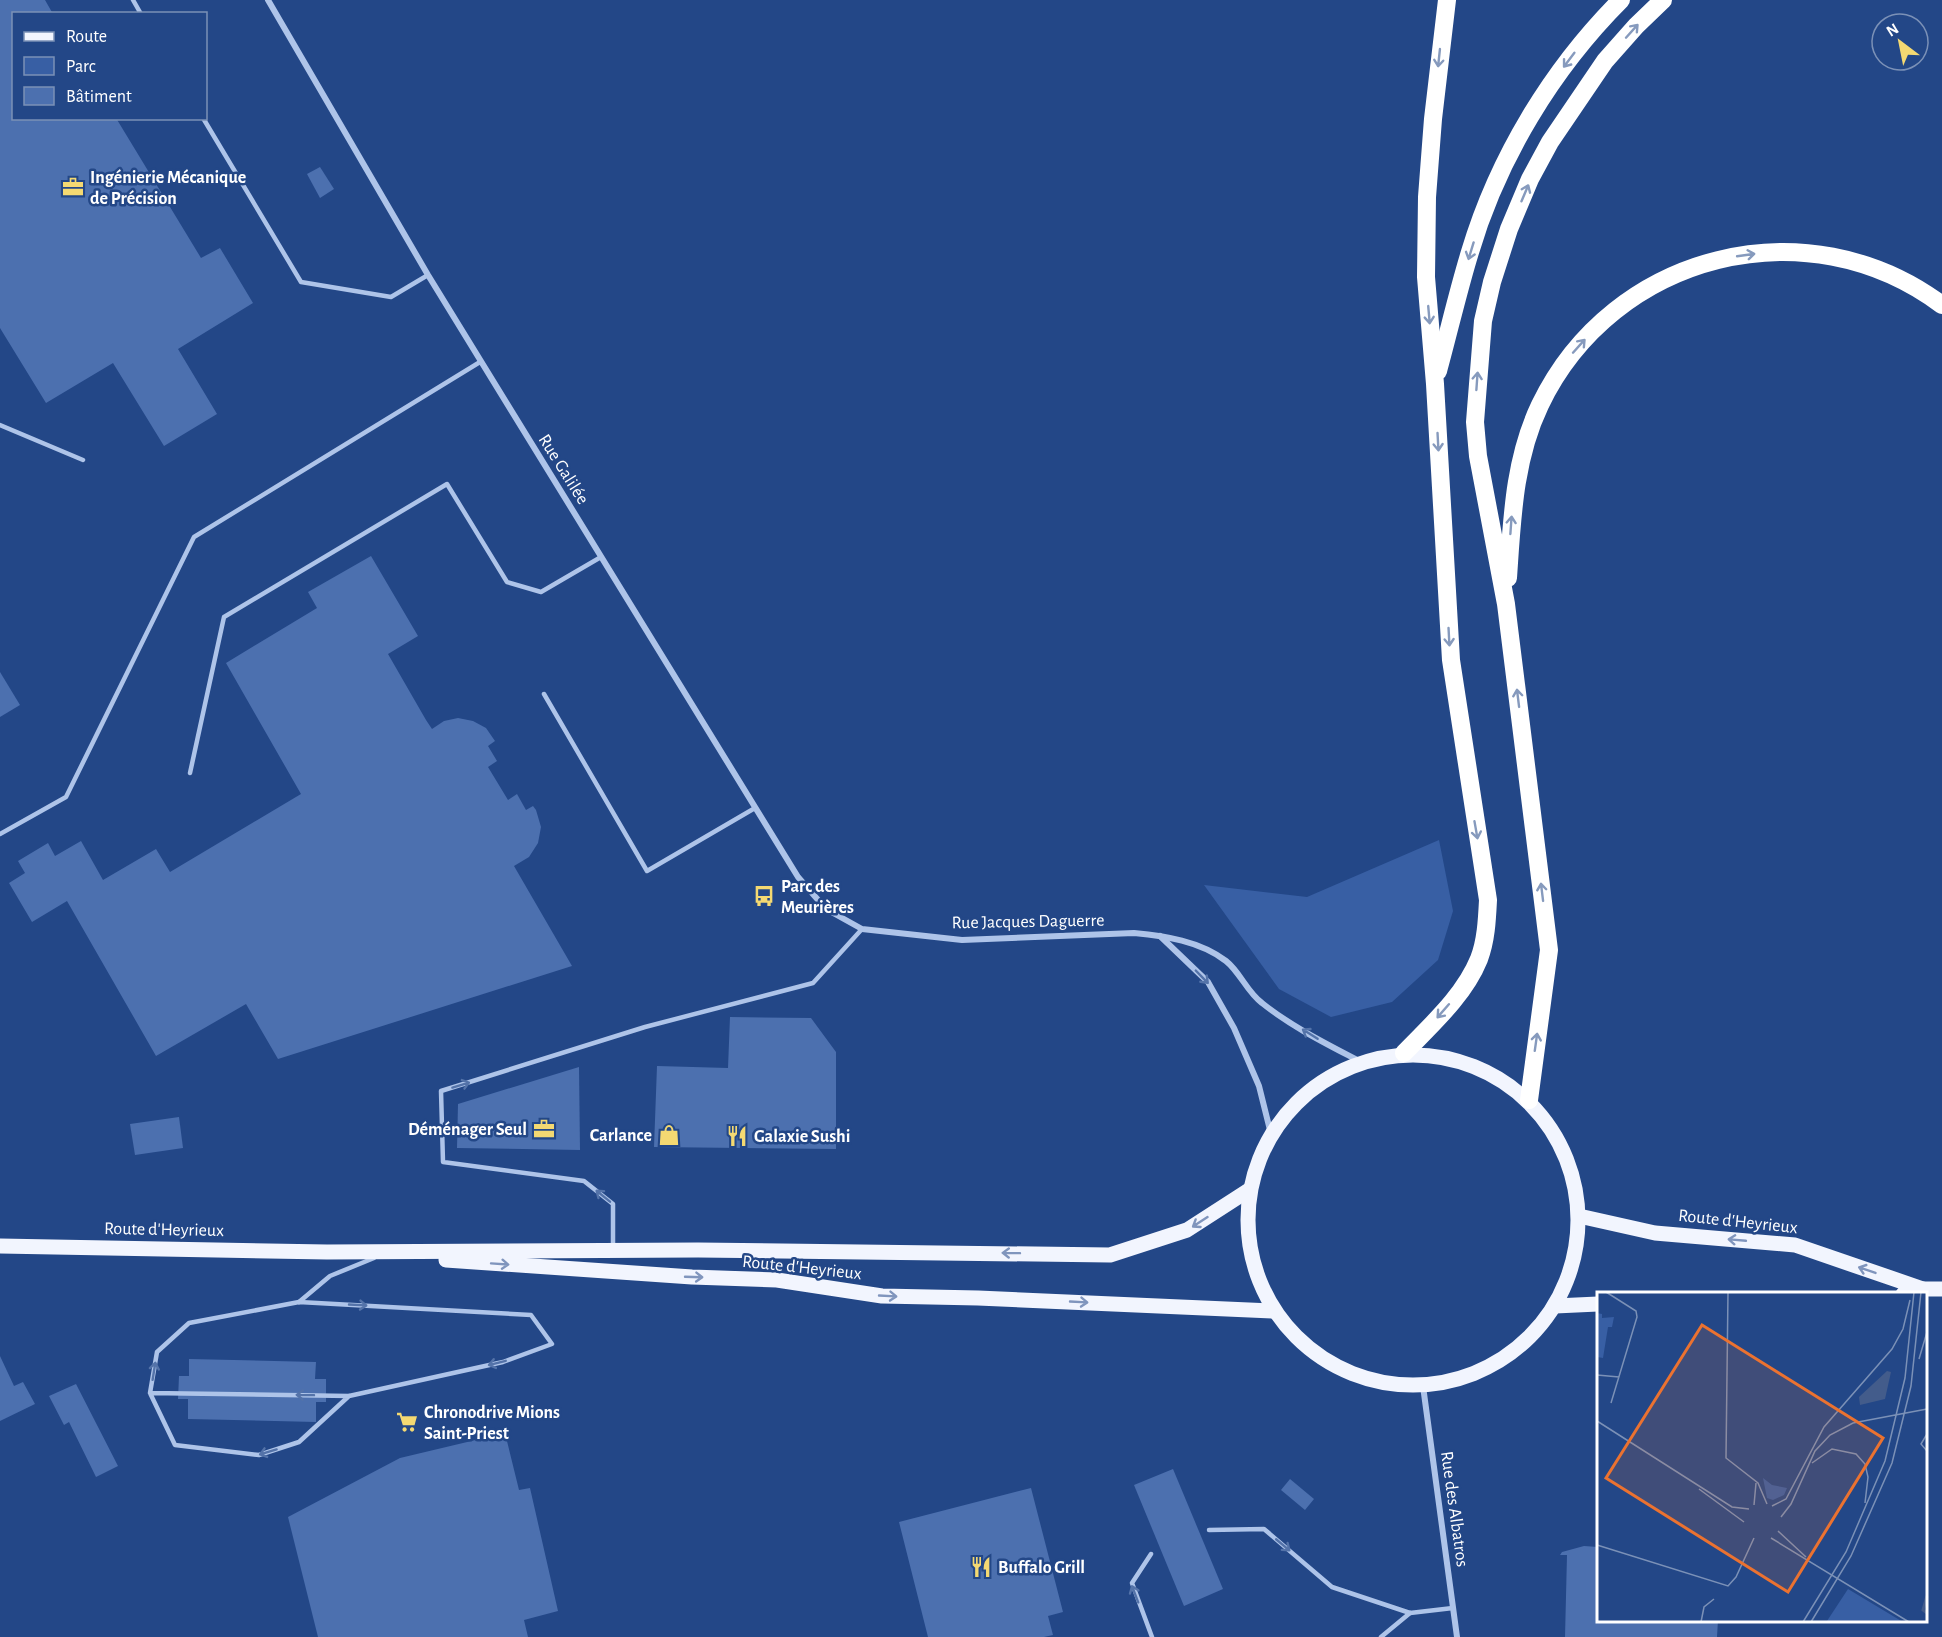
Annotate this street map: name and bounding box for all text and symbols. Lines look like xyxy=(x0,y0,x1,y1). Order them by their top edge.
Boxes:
legend xyxy=(12,12,207,120)
north arrow xyxy=(1870,12,1930,72)
text: N xyxy=(1884,20,1902,40)
one-way arrow xyxy=(1625,24,1639,39)
text: Route xyxy=(66,28,107,46)
one-way arrow xyxy=(1433,48,1444,67)
one-way arrow xyxy=(1563,52,1575,68)
text: Parc xyxy=(66,58,96,76)
text: Bâtiment xyxy=(66,88,132,106)
place label: Ingénierie Mécanique de Précision xyxy=(90,169,246,208)
office icon: Ingénierie Mécanique de Précision xyxy=(61,175,85,199)
one-way arrow xyxy=(1520,184,1531,202)
one-way arrow xyxy=(1464,241,1475,260)
one-way arrow xyxy=(1735,249,1755,260)
one-way arrow xyxy=(1424,305,1435,325)
one-way arrow xyxy=(1572,339,1586,354)
one-way arrow xyxy=(1472,371,1483,391)
street label: Rue Galilée xyxy=(535,431,592,508)
one-way arrow xyxy=(1433,432,1444,452)
one-way arrow xyxy=(1506,515,1517,535)
one-way arrow xyxy=(1444,627,1455,647)
one-way arrow xyxy=(1512,689,1523,709)
one-way arrow xyxy=(1471,820,1482,839)
place label: Parc des Meurières xyxy=(781,878,854,917)
one-way arrow xyxy=(1536,883,1547,902)
bus stop icon: Parc des Meurières xyxy=(752,884,776,908)
street label: Rue Jacques Daguerre xyxy=(951,912,1105,932)
one-way arrow xyxy=(1194,969,1209,984)
one-way arrow xyxy=(1436,1003,1449,1019)
one-way arrow xyxy=(1302,1028,1319,1040)
one-way arrow xyxy=(1531,1033,1542,1052)
one-way arrow xyxy=(451,1079,470,1090)
office icon: Déménager Seul xyxy=(532,1117,556,1141)
place label: Déménager Seul xyxy=(408,1121,527,1139)
shop icon: Carlance xyxy=(657,1123,681,1147)
restaurant icon: Galaxie Sushi xyxy=(725,1124,749,1148)
place label: Carlance xyxy=(590,1127,652,1145)
place label: Galaxie Sushi xyxy=(754,1128,850,1146)
one-way arrow xyxy=(595,1190,611,1203)
street label: Route d'Heyrieux xyxy=(1677,1207,1799,1237)
one-way arrow xyxy=(1192,1216,1209,1228)
street label: Route d'Heyrieux xyxy=(104,1220,224,1240)
one-way arrow xyxy=(1728,1234,1748,1245)
one-way arrow xyxy=(1002,1248,1022,1259)
street label: Route d'Heyrieux xyxy=(741,1253,863,1283)
one-way arrow xyxy=(489,1259,509,1270)
one-way arrow xyxy=(1858,1263,1877,1274)
one-way arrow xyxy=(684,1271,704,1283)
one-way arrow xyxy=(877,1290,897,1301)
inset map xyxy=(1597,1292,1927,1622)
one-way arrow xyxy=(1068,1297,1088,1308)
one-way arrow xyxy=(347,1300,367,1311)
one-way arrow xyxy=(487,1358,506,1370)
one-way arrow xyxy=(148,1362,159,1382)
one-way arrow xyxy=(296,1389,316,1401)
place label: Chronodrive Mions Saint-Priest xyxy=(424,1404,560,1443)
supermarket icon: Chronodrive Mions Saint-Priest xyxy=(395,1410,419,1434)
one-way arrow xyxy=(259,1447,278,1458)
street label: Rue des Albatros xyxy=(1437,1450,1471,1568)
one-way arrow xyxy=(1275,1538,1290,1552)
restaurant icon: Buffalo Grill xyxy=(969,1555,993,1579)
place label: Buffalo Grill xyxy=(998,1559,1085,1577)
one-way arrow xyxy=(1129,1585,1140,1603)

